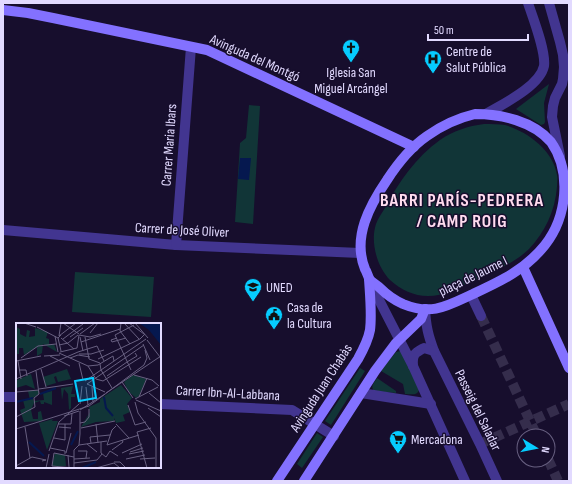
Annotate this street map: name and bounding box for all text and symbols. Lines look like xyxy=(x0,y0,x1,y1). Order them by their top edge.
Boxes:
scale bar xyxy=(428,16,528,42)
text: 50 m xyxy=(434,23,454,38)
street label: Avinguda del Montgó xyxy=(206,30,303,86)
church icon: Iglesia San Miguel Arcángel xyxy=(341,38,361,63)
place label: Centre de Salut Pública xyxy=(446,43,506,76)
hospital icon: Centre de Salut Pública xyxy=(423,49,443,74)
place label: Iglesia San Miguel Arcángel xyxy=(314,64,388,97)
street label: Carrer Maria Ibars xyxy=(158,103,180,187)
district label: BARRI PARÍS-PEDRERA / CAMP ROIG xyxy=(380,190,544,232)
street label: Carrer de José Oliver xyxy=(135,219,229,241)
street label: plaça de Jaume I xyxy=(436,252,510,300)
school or university icon: UNED xyxy=(243,277,263,302)
place label: UNED xyxy=(266,279,293,296)
place label: Casa de la Cultura xyxy=(287,299,332,332)
public building icon: Casa de la Cultura xyxy=(264,305,284,330)
inset map xyxy=(16,323,161,468)
street label: Avinguda Juan Chabàs xyxy=(286,341,356,436)
street label: Passeig del Saladar xyxy=(451,367,505,453)
street label: Carrer Ibn-Al-Labbana xyxy=(176,382,280,404)
north arrow xyxy=(516,428,556,468)
supermarket icon: Mercadona xyxy=(388,429,408,454)
place label: Mercadona xyxy=(411,431,463,448)
text: N xyxy=(538,446,552,454)

